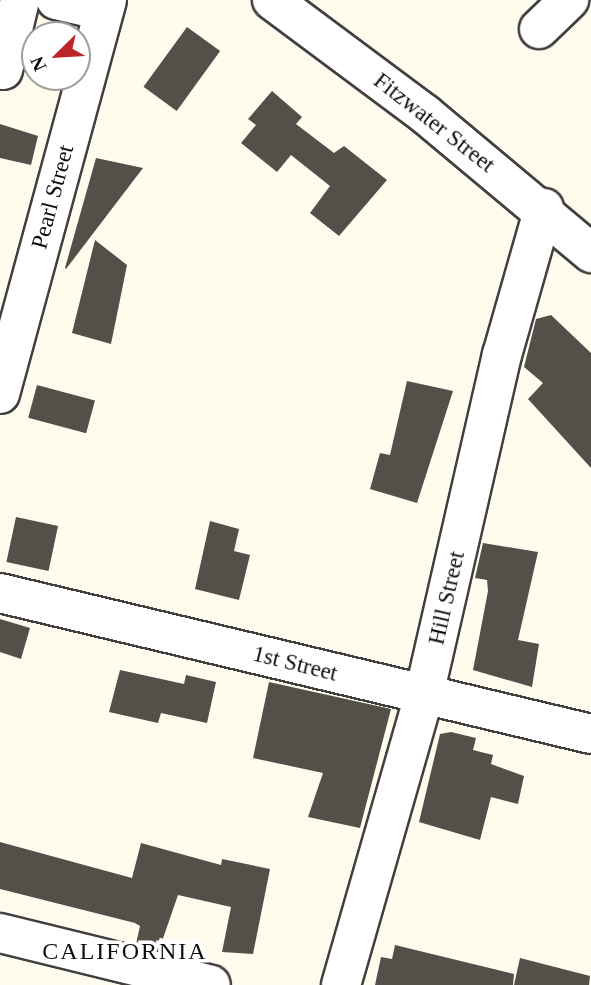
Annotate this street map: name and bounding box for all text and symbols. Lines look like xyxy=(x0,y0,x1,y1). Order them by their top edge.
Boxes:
north arrow xyxy=(21,21,91,91)
text: N xyxy=(26,53,51,74)
street label: Fitzwater Street xyxy=(368,67,500,179)
street label: Pearl Street xyxy=(26,142,80,252)
street label: Hill Street xyxy=(423,549,471,647)
street label: 1st Street xyxy=(250,640,340,688)
district label: CALIFORNIA xyxy=(44,938,206,966)

